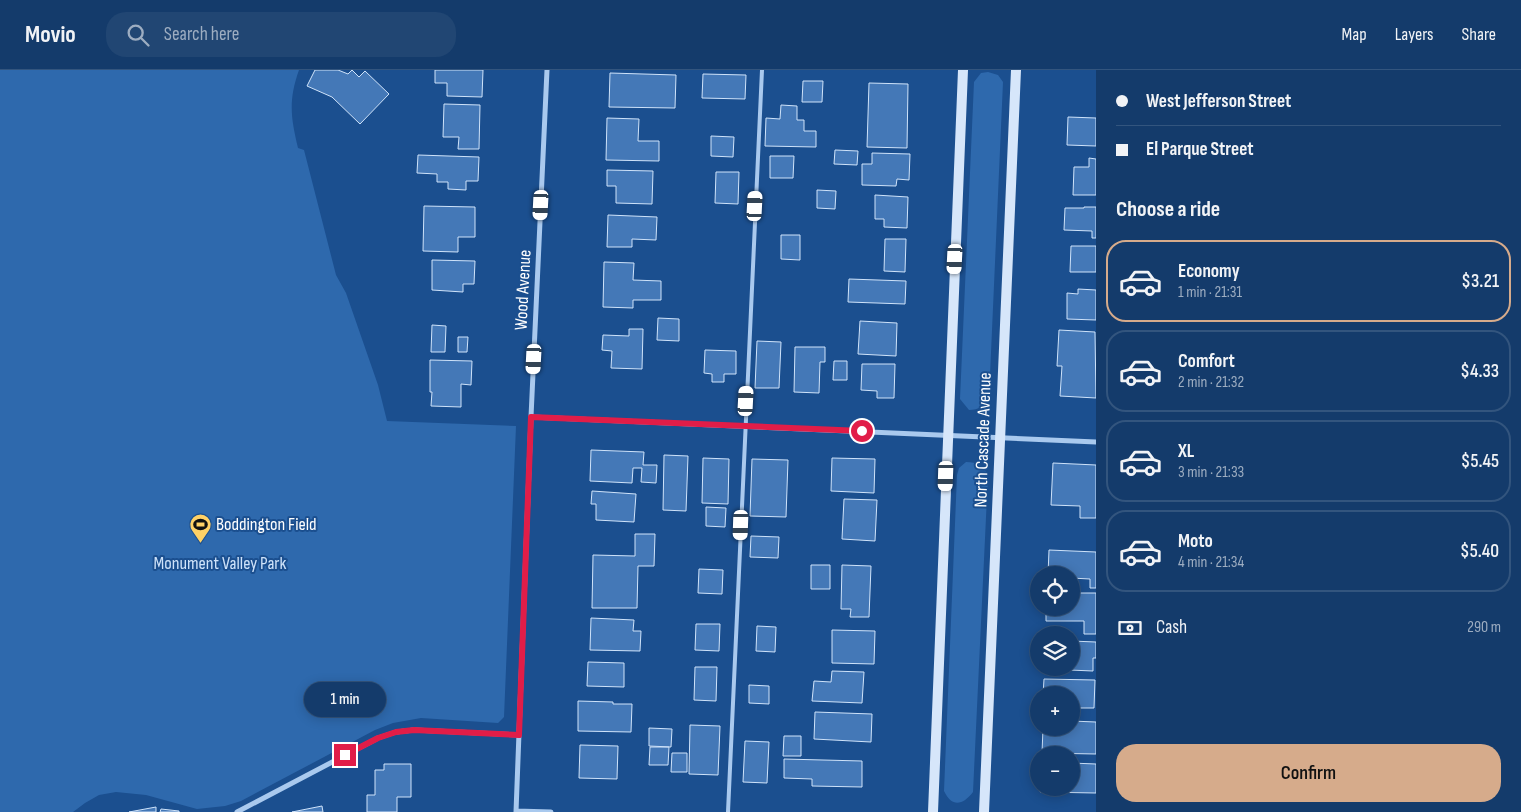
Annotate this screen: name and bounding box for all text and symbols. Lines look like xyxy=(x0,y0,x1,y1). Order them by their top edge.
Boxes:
search box xyxy=(106,12,456,57)
text: Movio xyxy=(25,20,76,49)
icon: search xyxy=(124,21,152,49)
text: Search here xyxy=(164,23,239,46)
text: Map xyxy=(1342,24,1367,45)
text: Layers xyxy=(1395,24,1434,45)
text: Share xyxy=(1462,24,1496,45)
text: West Jefferson Street xyxy=(1146,90,1291,113)
text: El Parque Street xyxy=(1146,138,1254,161)
car xyxy=(532,190,549,220)
car xyxy=(746,191,763,221)
text: Choose a ride xyxy=(1116,196,1220,223)
car xyxy=(946,244,963,274)
street label: Wood Avenue xyxy=(510,249,536,331)
icon: car xyxy=(1118,259,1163,304)
text: Economy xyxy=(1178,260,1240,283)
text: $3.21 xyxy=(1461,270,1499,293)
text: 1 min · 21:31 xyxy=(1178,283,1242,302)
car xyxy=(525,344,542,374)
icon: car xyxy=(1118,349,1163,394)
text: Comfort xyxy=(1178,350,1235,373)
text: $4.33 xyxy=(1460,360,1499,383)
street label: North Cascade Avenue xyxy=(970,372,996,508)
text: 2 min · 21:32 xyxy=(1178,373,1244,392)
car xyxy=(737,386,754,416)
route start xyxy=(851,420,873,442)
icon: car xyxy=(1118,439,1163,484)
text: XL xyxy=(1178,440,1194,463)
text: $5.45 xyxy=(1461,450,1499,473)
car xyxy=(937,461,954,491)
text: 3 min · 21:33 xyxy=(1178,463,1244,482)
car xyxy=(732,510,749,540)
sports icon: Boddington Field xyxy=(188,512,212,543)
place label: Boddington Field xyxy=(216,514,317,535)
icon: car xyxy=(1118,529,1163,574)
text: Moto xyxy=(1178,530,1213,553)
text: $5.40 xyxy=(1460,540,1499,563)
park label: Monument Valley Park xyxy=(154,553,287,574)
text: 4 min · 21:34 xyxy=(1178,553,1244,572)
map controls xyxy=(1030,566,1080,796)
button: locate xyxy=(1030,566,1080,616)
icon: cash xyxy=(1116,614,1144,642)
text: Cash xyxy=(1156,616,1187,639)
text: 290 m xyxy=(1467,618,1501,637)
button: layers xyxy=(1030,626,1080,676)
callout: 1 min xyxy=(304,682,386,718)
button: + xyxy=(1030,686,1080,736)
text: 1 min xyxy=(330,690,360,709)
route end xyxy=(334,744,356,766)
button: Confirm xyxy=(1116,744,1501,802)
button: − xyxy=(1030,746,1080,796)

